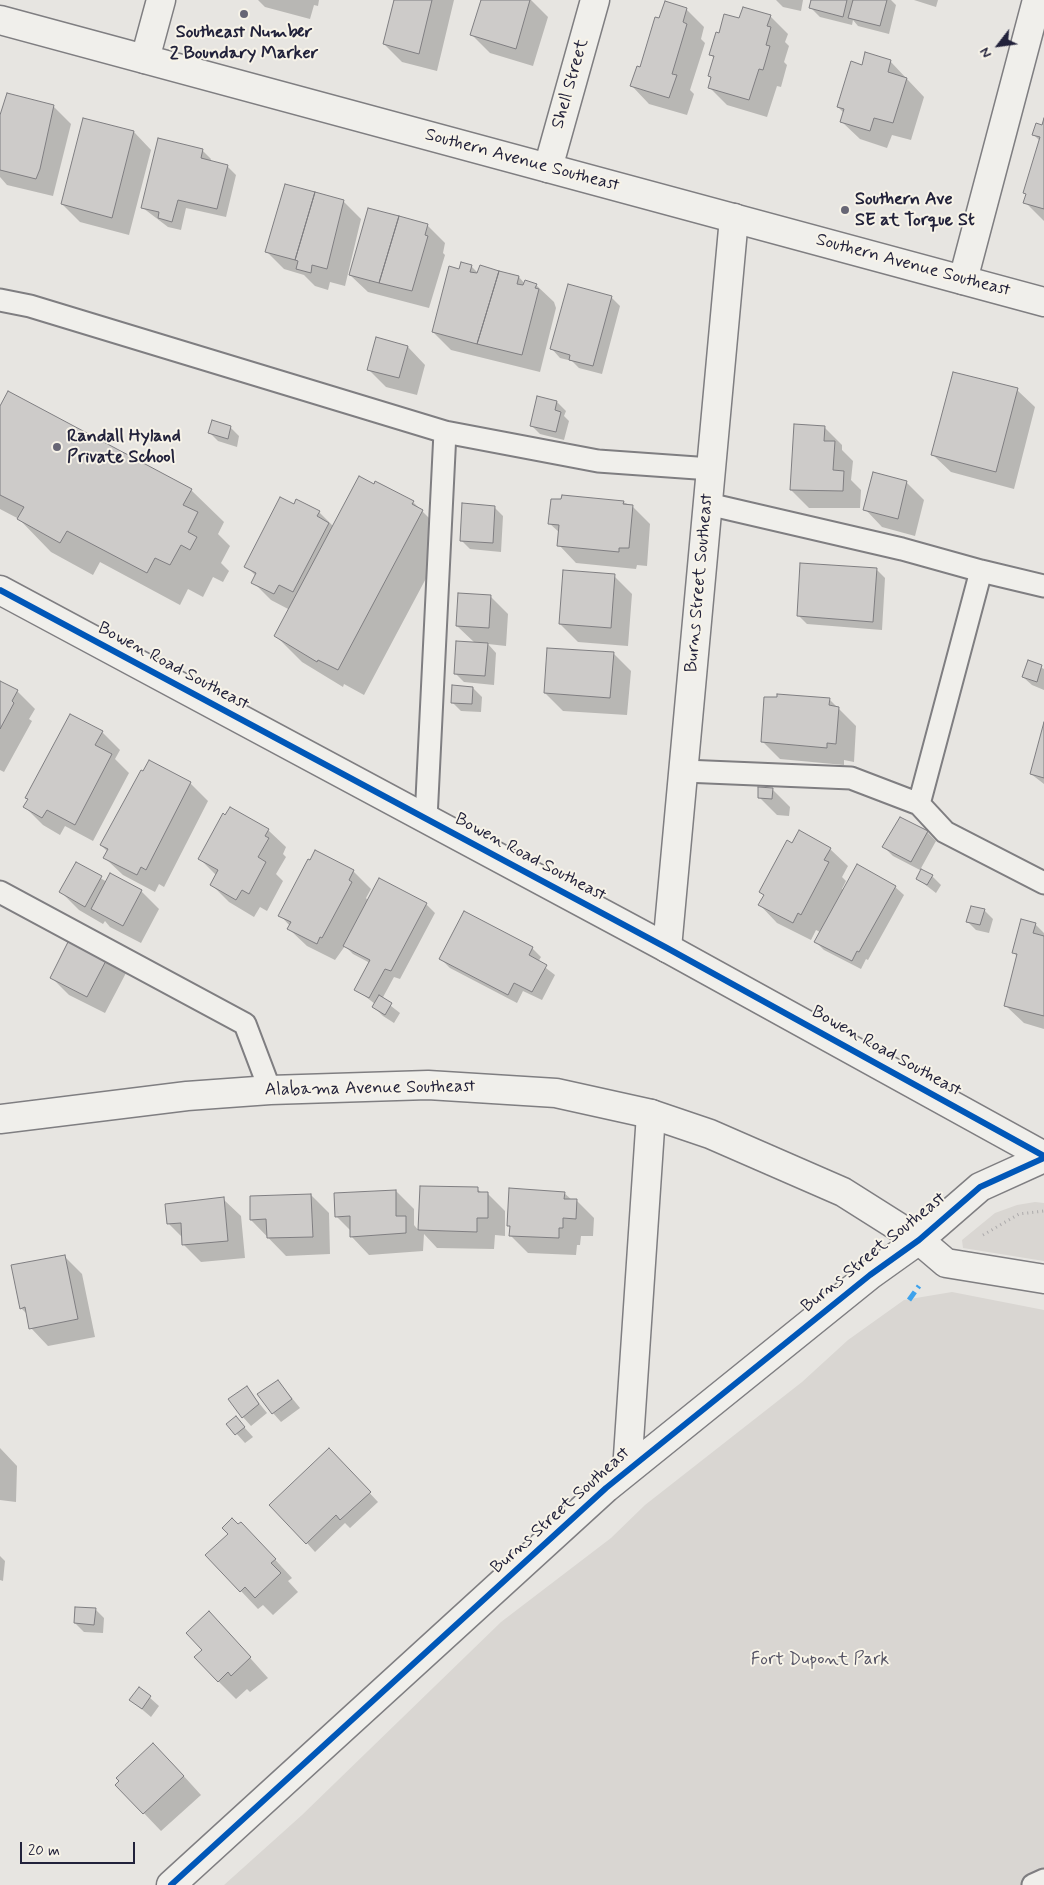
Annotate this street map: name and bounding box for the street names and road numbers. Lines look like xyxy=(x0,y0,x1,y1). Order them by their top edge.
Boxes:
street label: Shell Street xyxy=(548,36,594,132)
street label: Southern Avenue Southeast xyxy=(422,125,622,197)
street label: Southern Avenue Southeast xyxy=(813,230,1013,302)
street label: Burns Street Southeast xyxy=(681,493,719,673)
street label: Bowen Road Southeast xyxy=(94,618,252,716)
street label: Bowen Road Southeast xyxy=(451,809,609,907)
street label: Bowen Road Southeast xyxy=(807,1002,965,1102)
street label: Alabama Avenue Southeast xyxy=(265,1076,475,1102)
street label: Burns Street Southeast xyxy=(797,1188,951,1318)
street label: Burns Street Southeast xyxy=(487,1443,635,1579)

